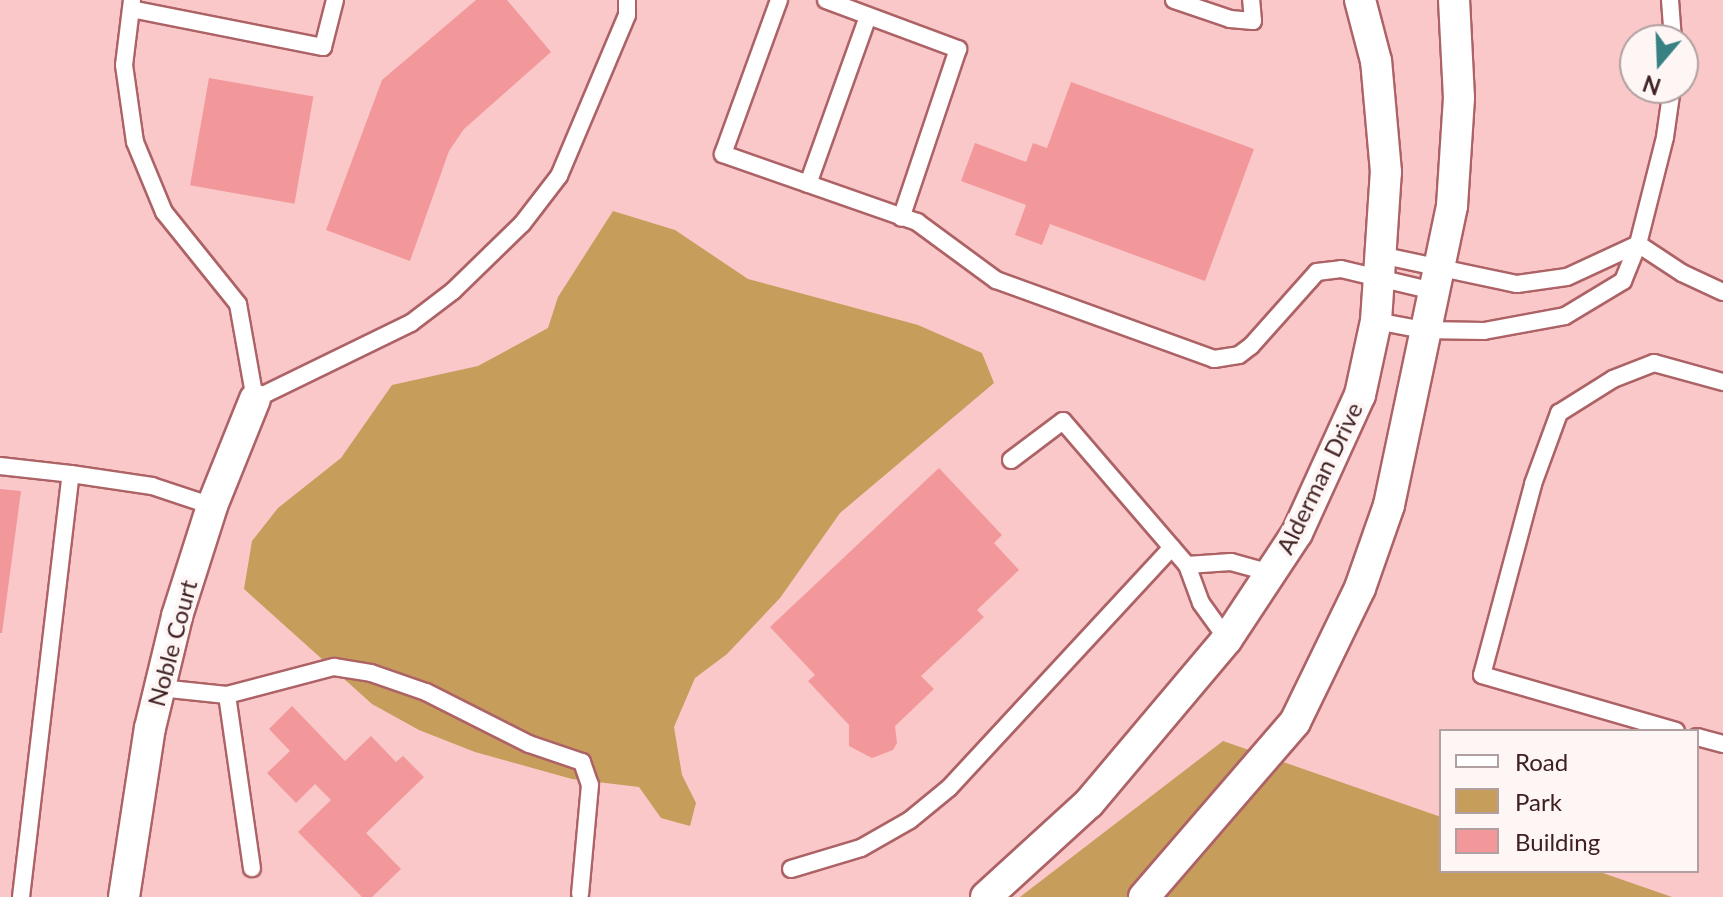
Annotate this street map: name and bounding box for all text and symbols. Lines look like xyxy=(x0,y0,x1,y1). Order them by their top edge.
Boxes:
north arrow xyxy=(1619,24,1699,104)
text: N xyxy=(1639,70,1664,101)
street label: Alderman Drive xyxy=(1270,397,1368,559)
street label: Noble Court xyxy=(141,577,203,709)
legend xyxy=(1439,729,1699,873)
text: Road xyxy=(1515,747,1568,776)
text: Park xyxy=(1515,787,1562,816)
text: Building xyxy=(1515,827,1600,856)

